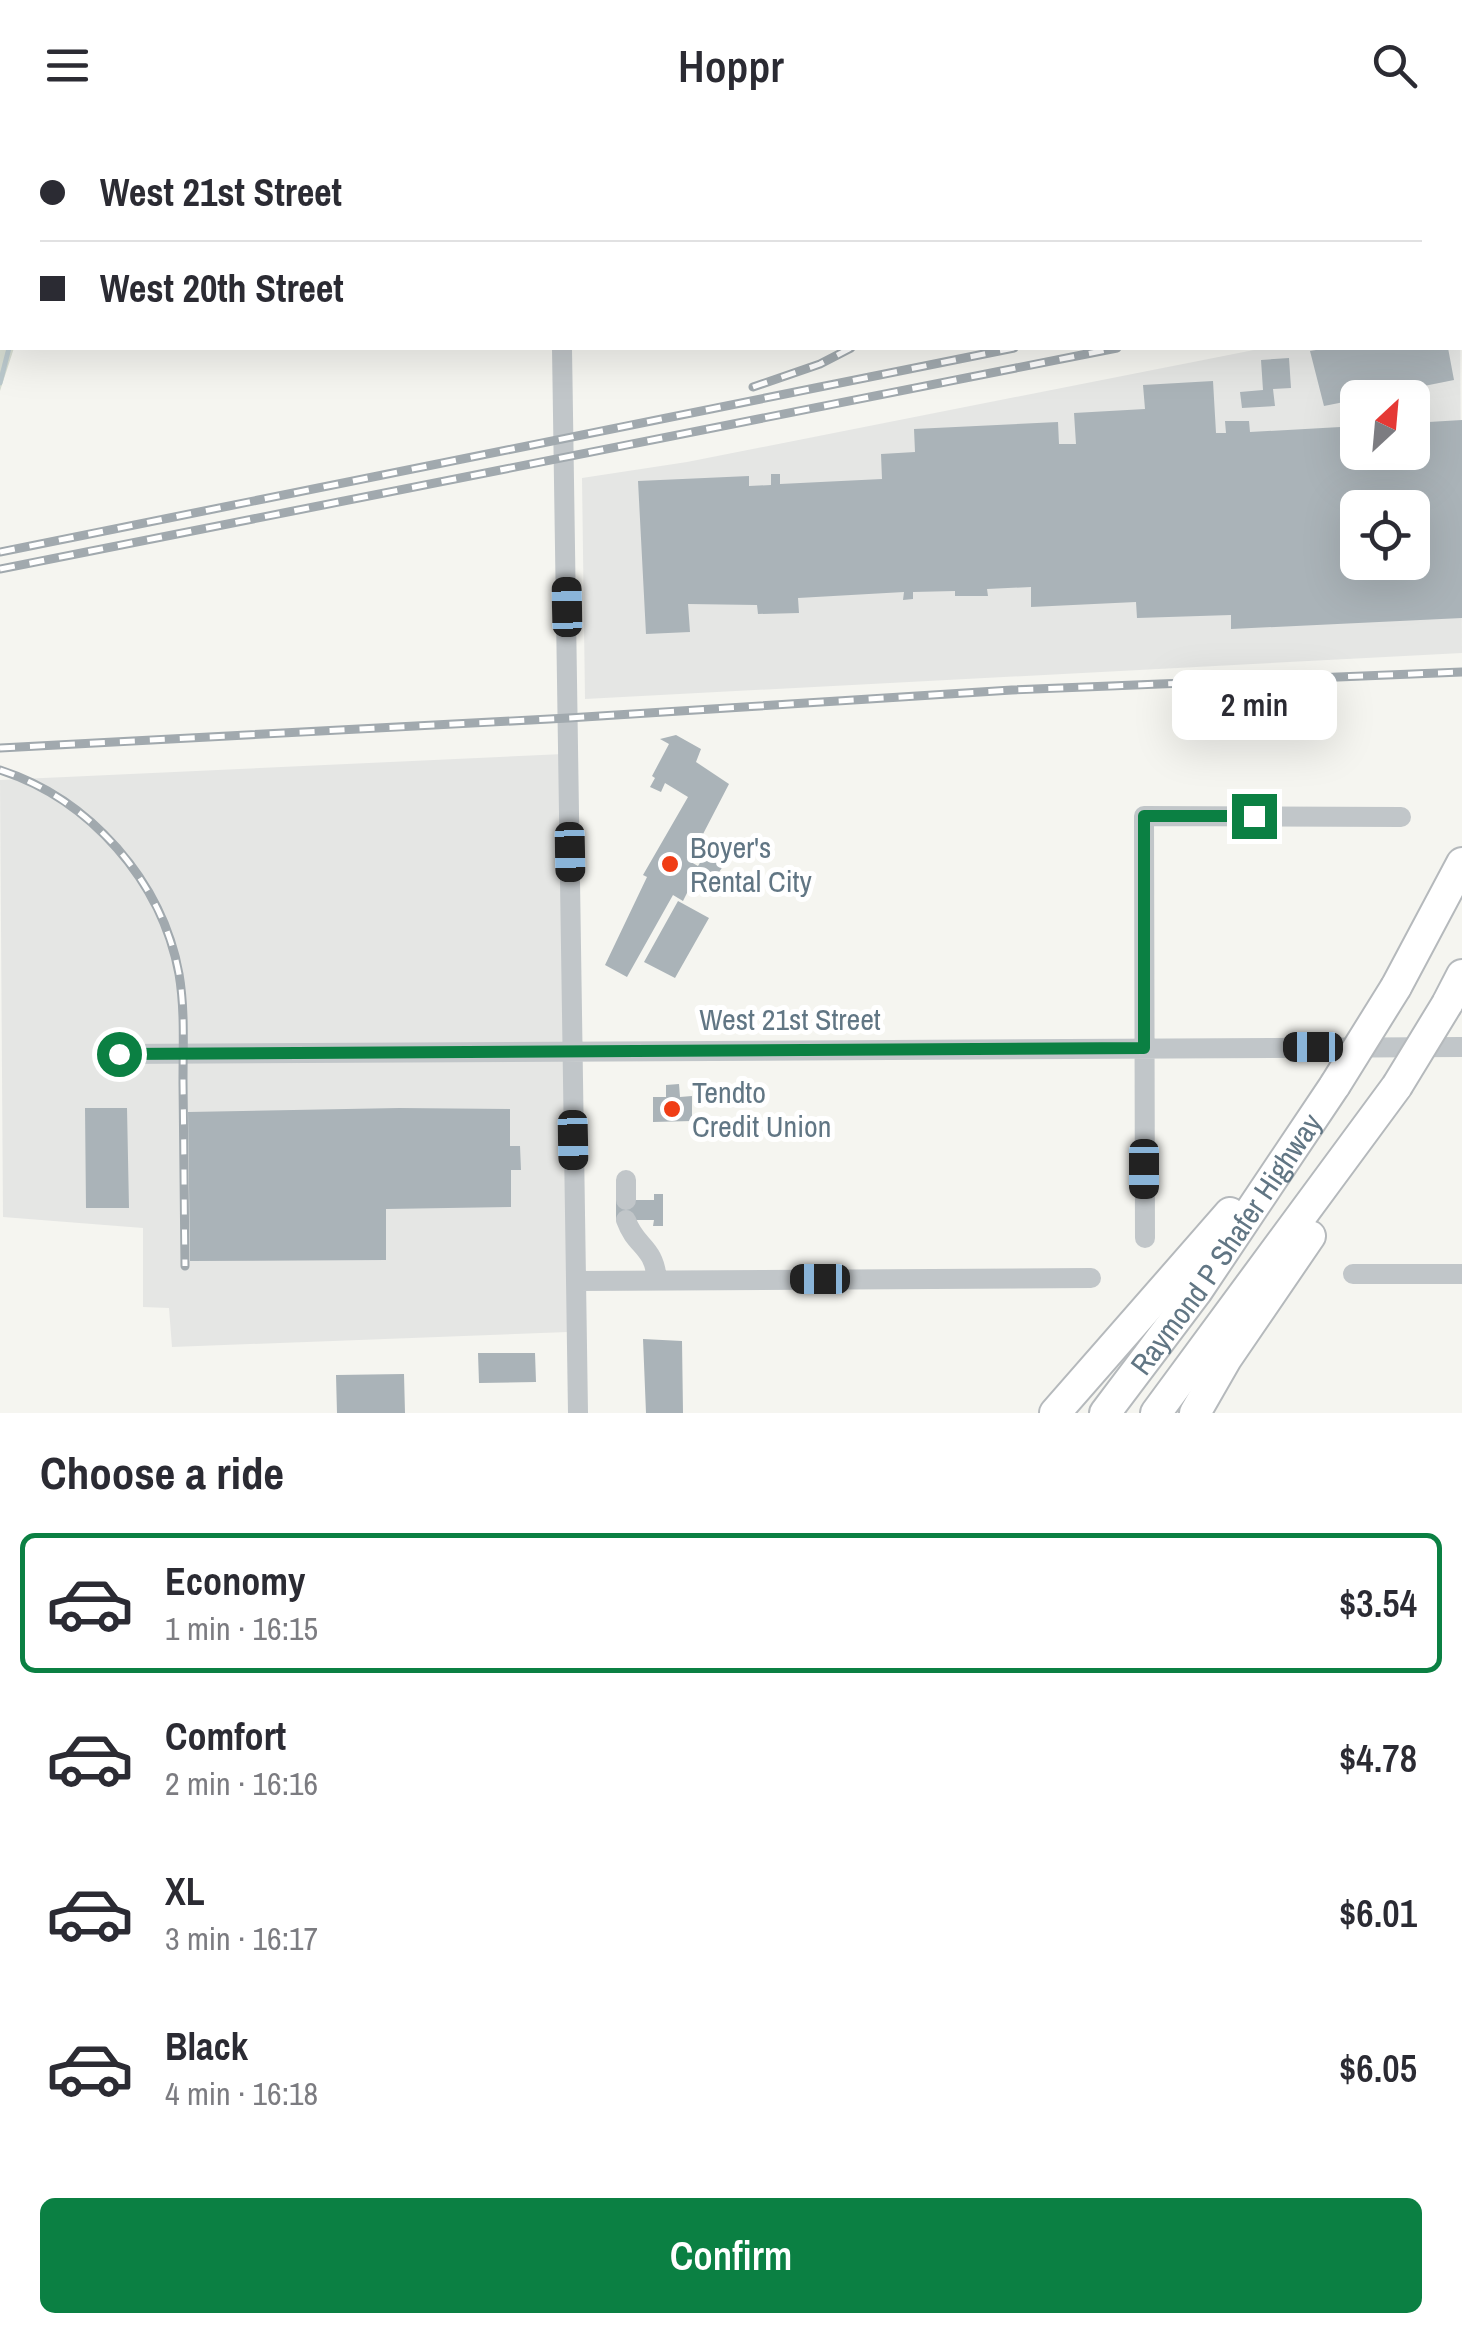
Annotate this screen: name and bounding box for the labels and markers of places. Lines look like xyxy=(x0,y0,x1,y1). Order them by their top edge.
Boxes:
place label: Boyer's Rental City xyxy=(690,827,812,901)
marker: Boyer's Rental City xyxy=(659,853,681,875)
place label: Tendto Credit Union xyxy=(692,1072,831,1146)
marker: Tendto Credit Union xyxy=(661,1098,683,1120)

